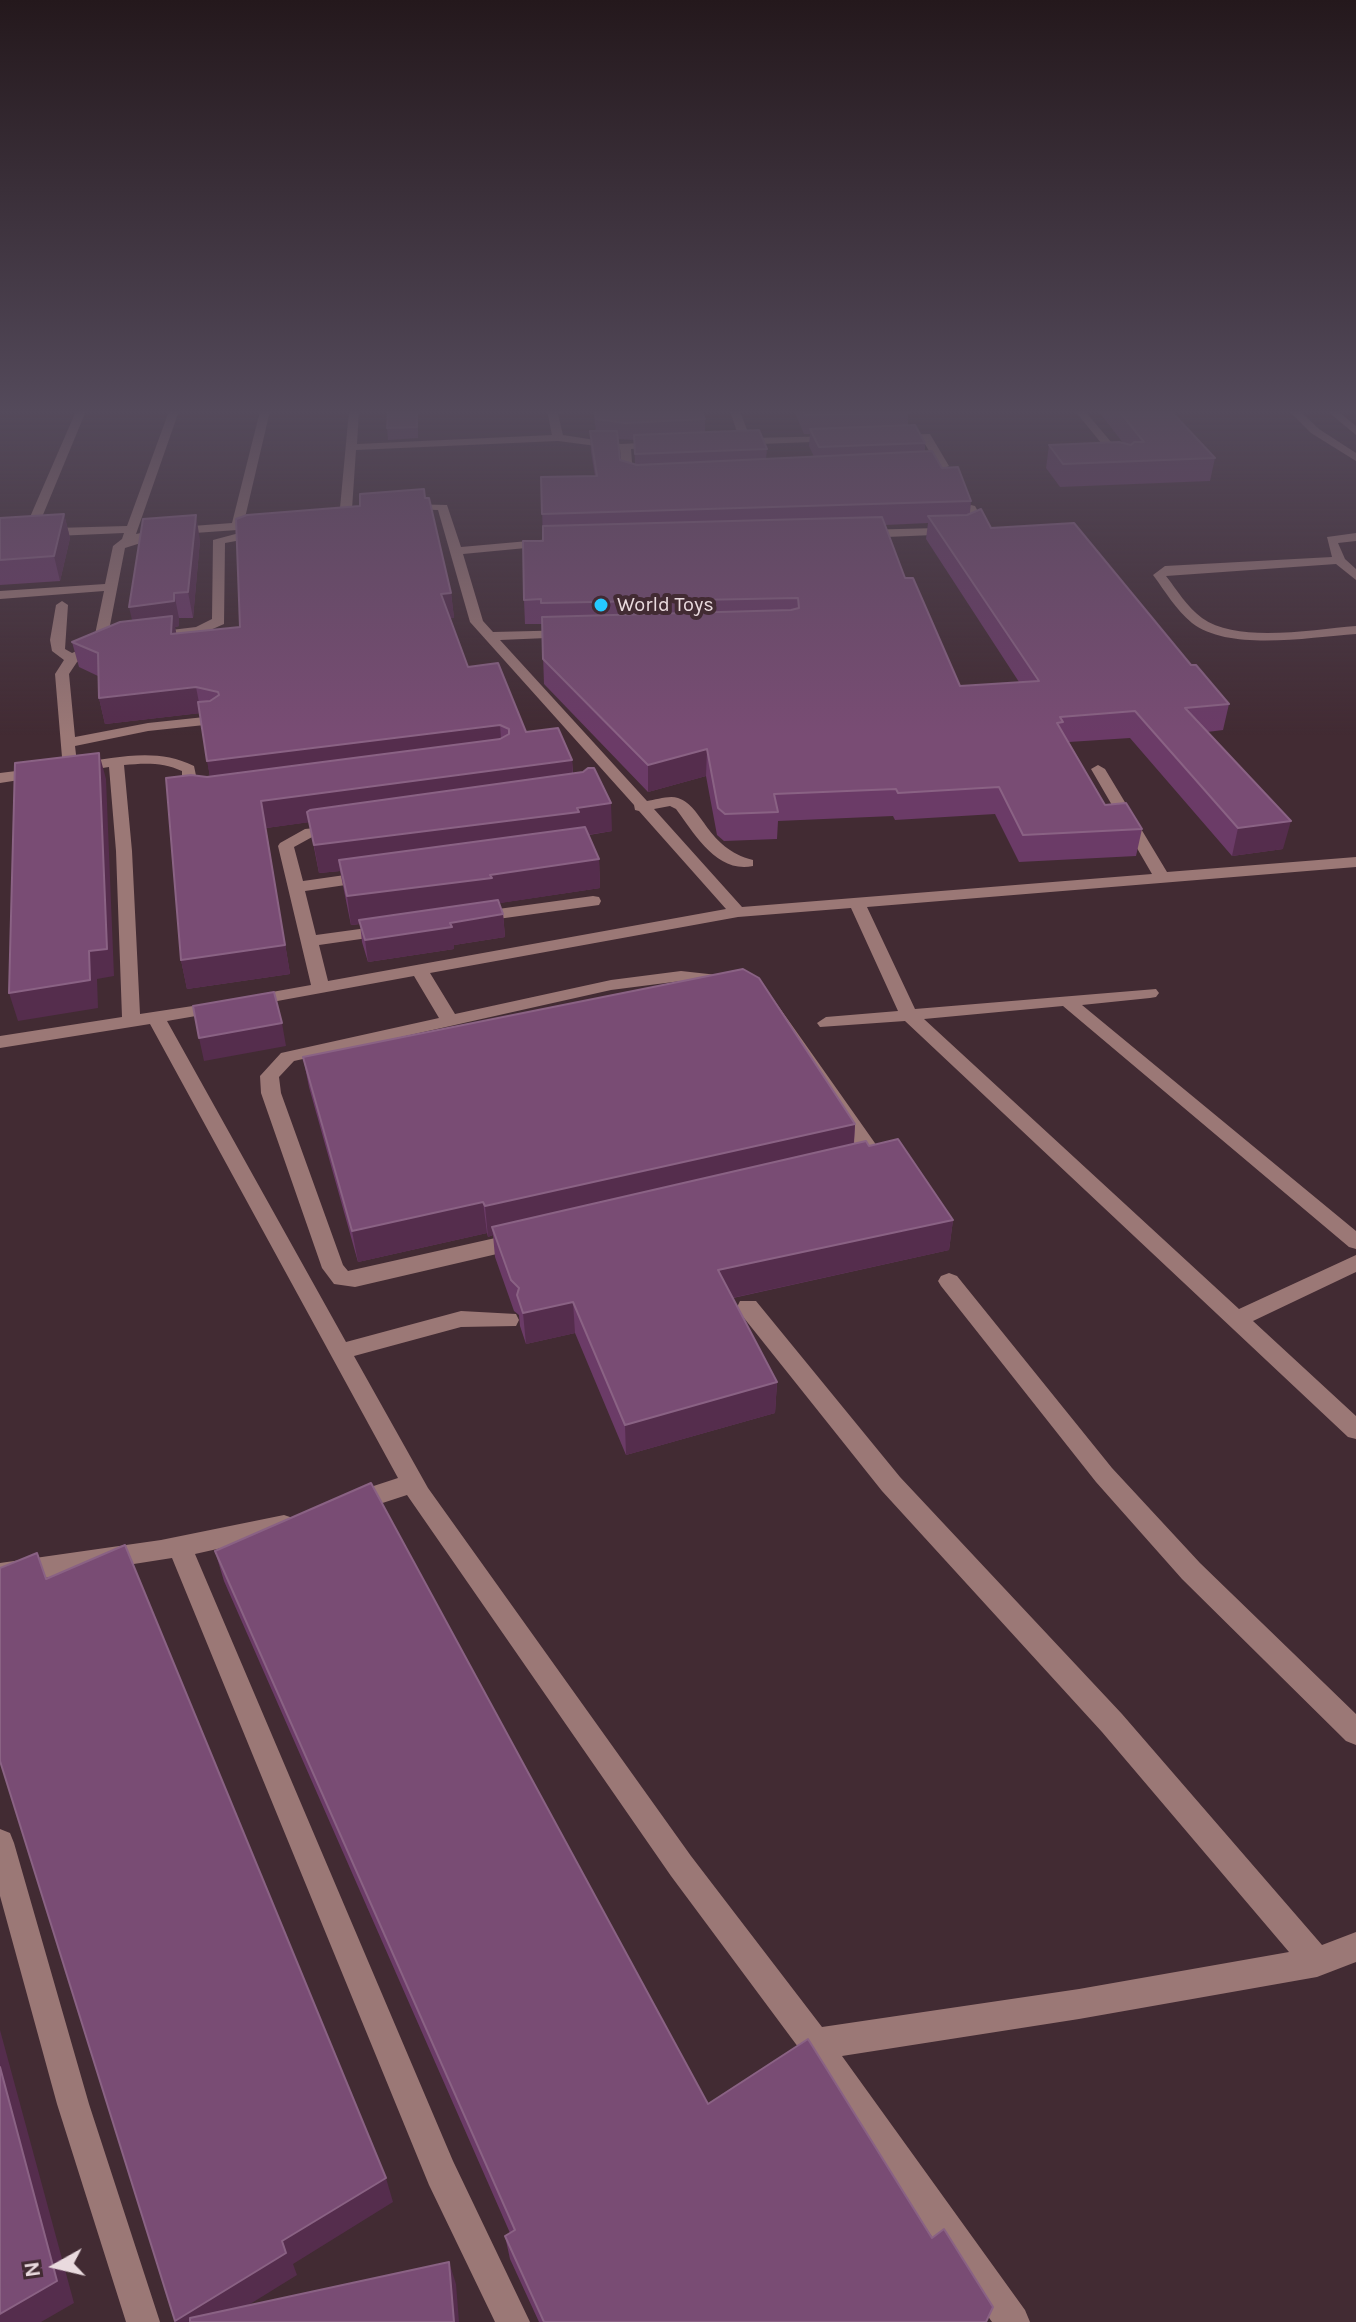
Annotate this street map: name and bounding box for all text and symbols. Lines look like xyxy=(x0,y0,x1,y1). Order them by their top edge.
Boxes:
place label: World Toys xyxy=(617,593,714,617)
marker: World Toys xyxy=(592,596,610,614)
north arrow xyxy=(16,2226,96,2306)
text: N xyxy=(18,2260,46,2279)

